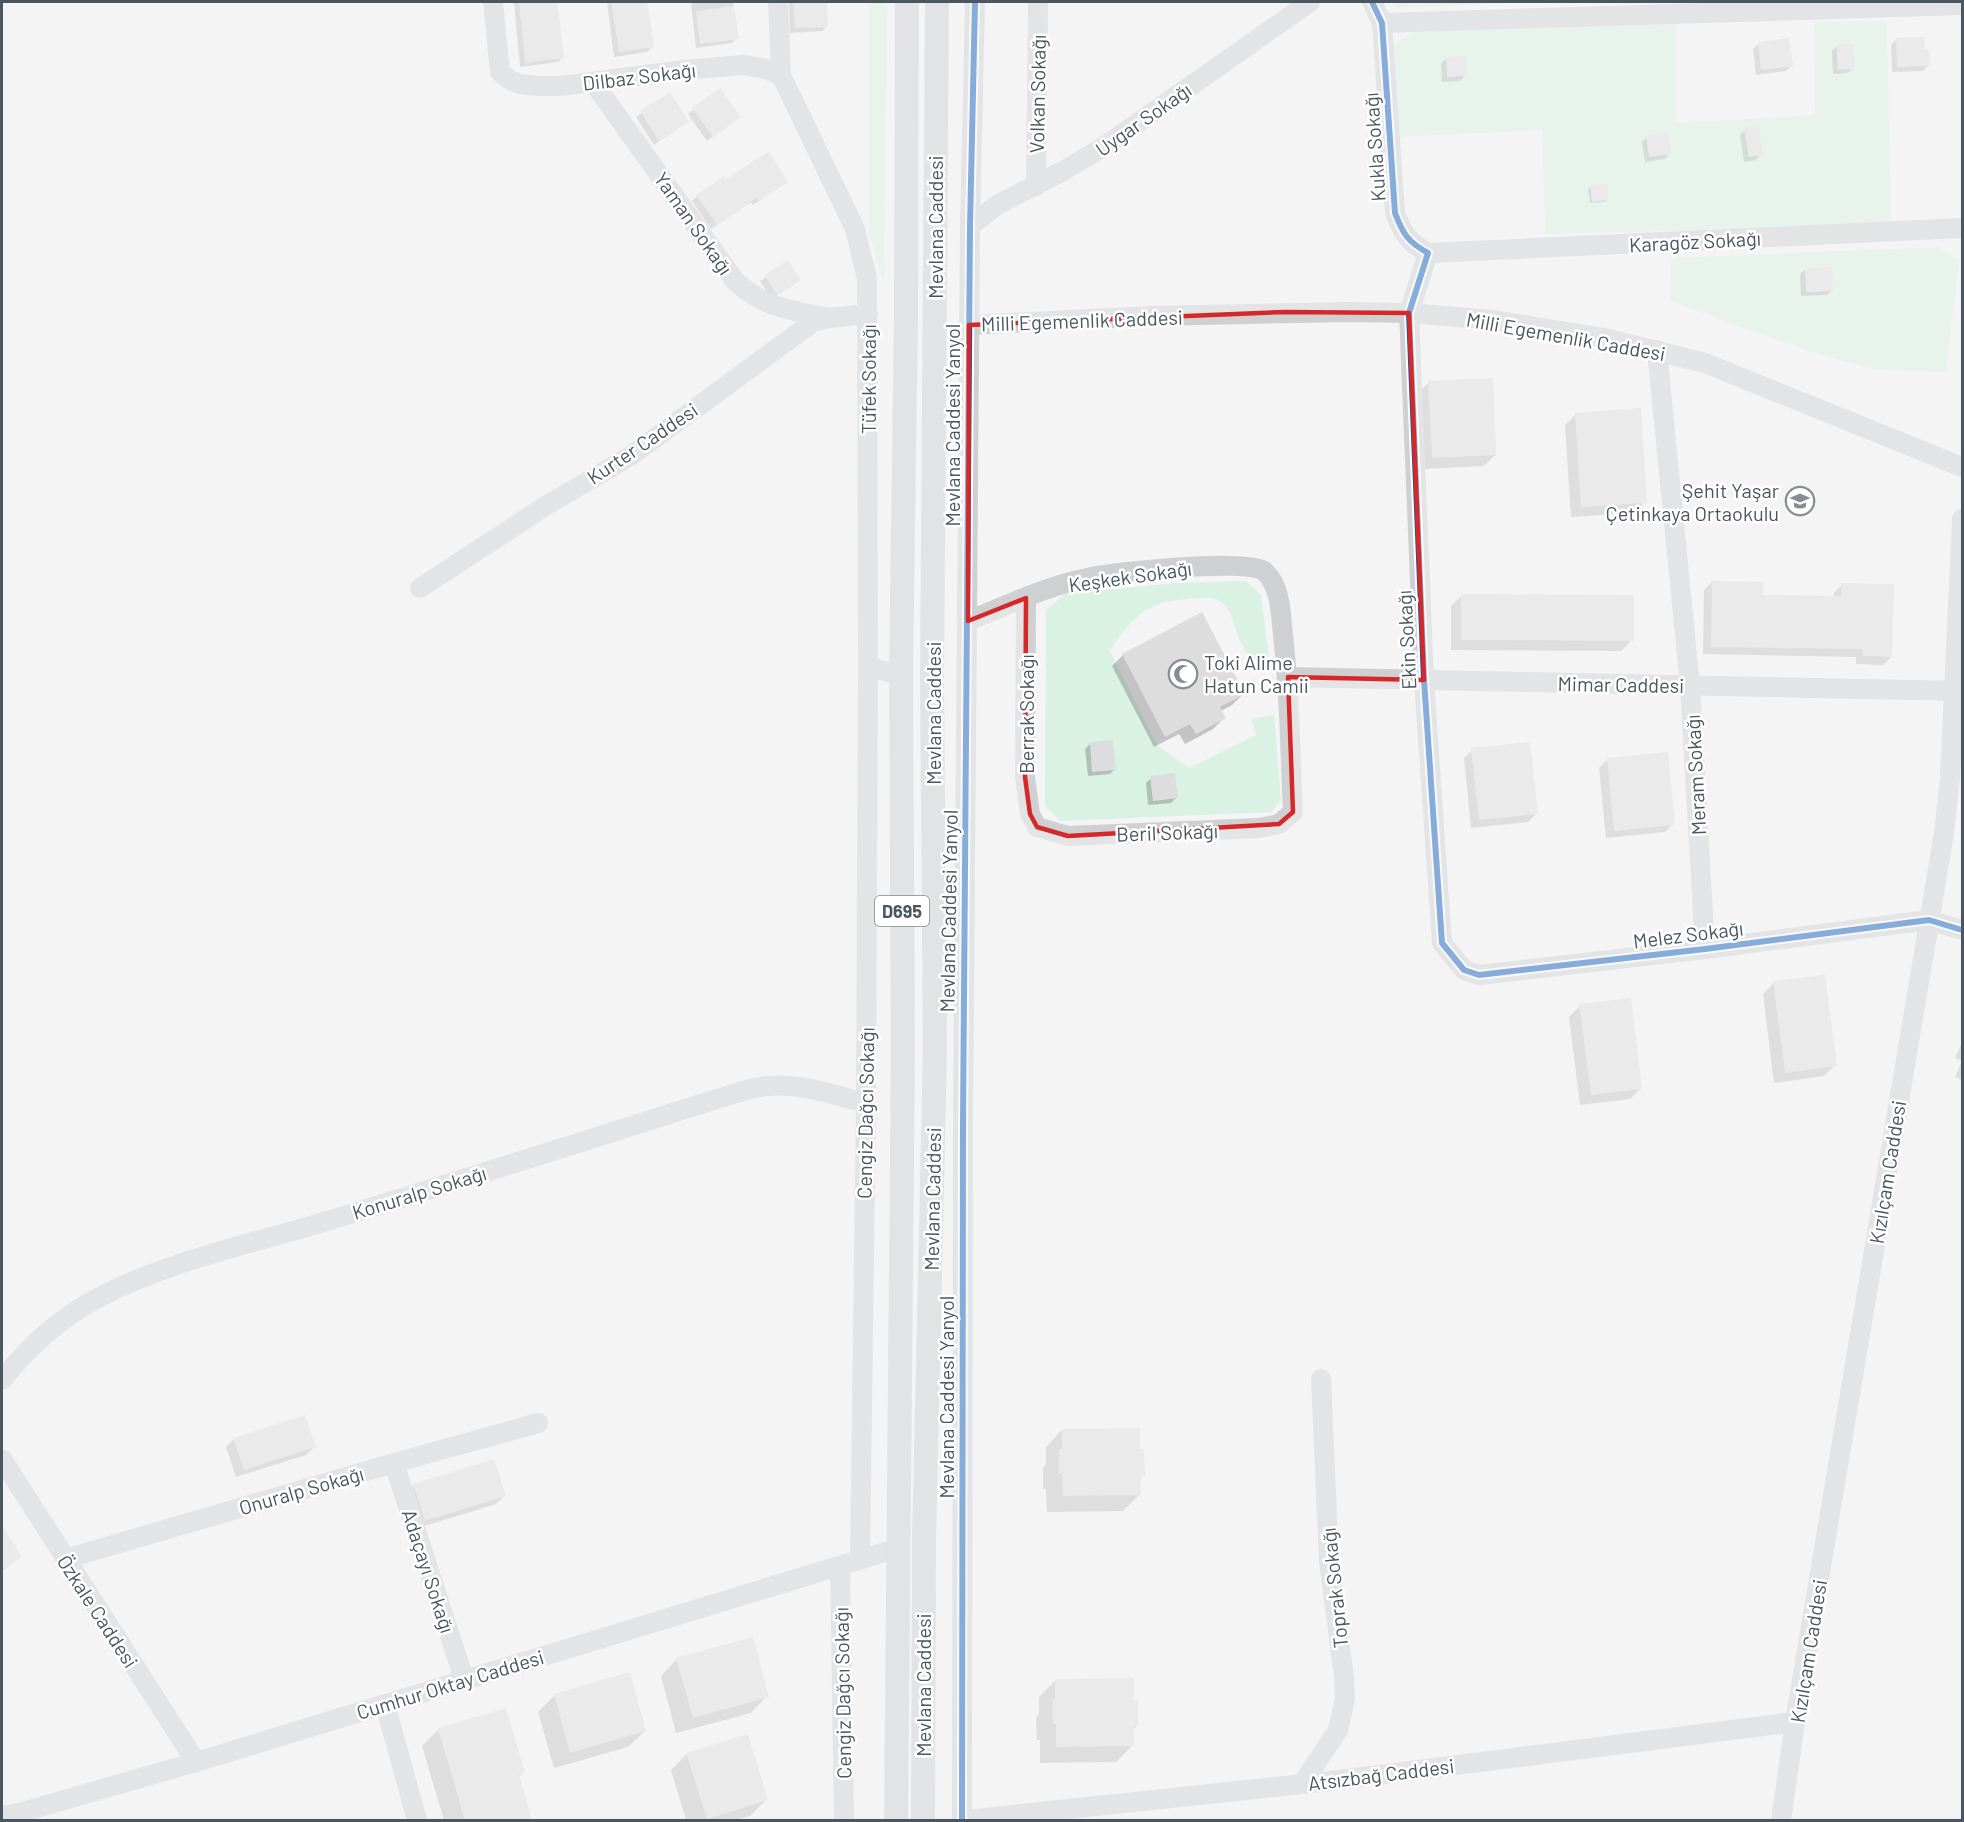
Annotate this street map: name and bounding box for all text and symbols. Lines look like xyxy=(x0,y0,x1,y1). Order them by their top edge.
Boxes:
street label: Volkan Sokağı xyxy=(1024,34,1050,154)
street label: Dilbaz Sokağı xyxy=(581,57,697,95)
street label: Uygar Sokağı xyxy=(1090,77,1196,161)
street label: Kukla Sokağı xyxy=(1358,92,1390,202)
street label: Mevlana Caddesi xyxy=(923,155,947,299)
street label: Yaman Sokağı xyxy=(650,167,738,279)
street label: Karagöz Sokağı xyxy=(1629,226,1761,256)
street label: Milli Egemenlik Caddesi xyxy=(981,304,1183,336)
street label: Milli Egemenlik Caddesi xyxy=(1464,307,1668,365)
street label: Tüfek Sokağı xyxy=(856,324,880,434)
street label: Mevlana Caddesi Yanyol xyxy=(940,324,964,526)
street label: Kurter Caddesi xyxy=(582,397,702,489)
place label: Şehit Yaşar Çetinkaya Ortaokulu xyxy=(1606,478,1779,525)
school or university icon: Şehit Yaşar Çetinkaya Ortaokulu xyxy=(1784,485,1816,517)
street label: Keşkek Sokağı xyxy=(1067,555,1193,597)
street label: Ekin Sokağı xyxy=(1391,590,1421,690)
street label: Mevlana Caddesi xyxy=(921,641,945,785)
place label: Toki Alime Hatun Camii xyxy=(1204,650,1309,697)
street label: Berrak Sokağı xyxy=(1014,654,1038,774)
mosque icon: Toki Alime Hatun Camii xyxy=(1167,658,1199,690)
street label: Mimar Caddesi xyxy=(1557,671,1685,697)
street label: Meram Sokağı xyxy=(1680,714,1710,836)
street label: Mevlana Caddesi Yanyol xyxy=(934,809,962,1013)
street label: Beril Sokağı xyxy=(1116,818,1218,846)
road number: D695 xyxy=(875,896,929,926)
street label: Melez Sokağı xyxy=(1632,915,1744,953)
street label: Cengiz Dağcı Sokağı xyxy=(852,1027,878,1199)
street label: Kızılçam Caddesi xyxy=(1864,1099,1910,1245)
street label: Mevlana Caddesi xyxy=(919,1127,945,1271)
street label: Konuralp Sokağı xyxy=(349,1160,489,1224)
street label: Mevlana Caddesi Yanyol xyxy=(934,1296,958,1498)
street label: Onuralp Sokağı xyxy=(236,1461,366,1519)
street label: Adaçayı Sokağı xyxy=(398,1506,460,1636)
street label: Toprak Sokağı xyxy=(1316,1527,1352,1649)
street label: Özkale Caddesi xyxy=(53,1550,143,1672)
street label: Kızılçam Caddesi xyxy=(1785,1578,1831,1724)
street label: Cengiz Dağcı Sokağı xyxy=(829,1607,855,1779)
street label: Mevlana Caddesi xyxy=(911,1613,935,1757)
street label: Cumhur Oktay Caddesi xyxy=(353,1644,547,1724)
street label: Atsızbağ Caddesi xyxy=(1307,1753,1455,1795)

